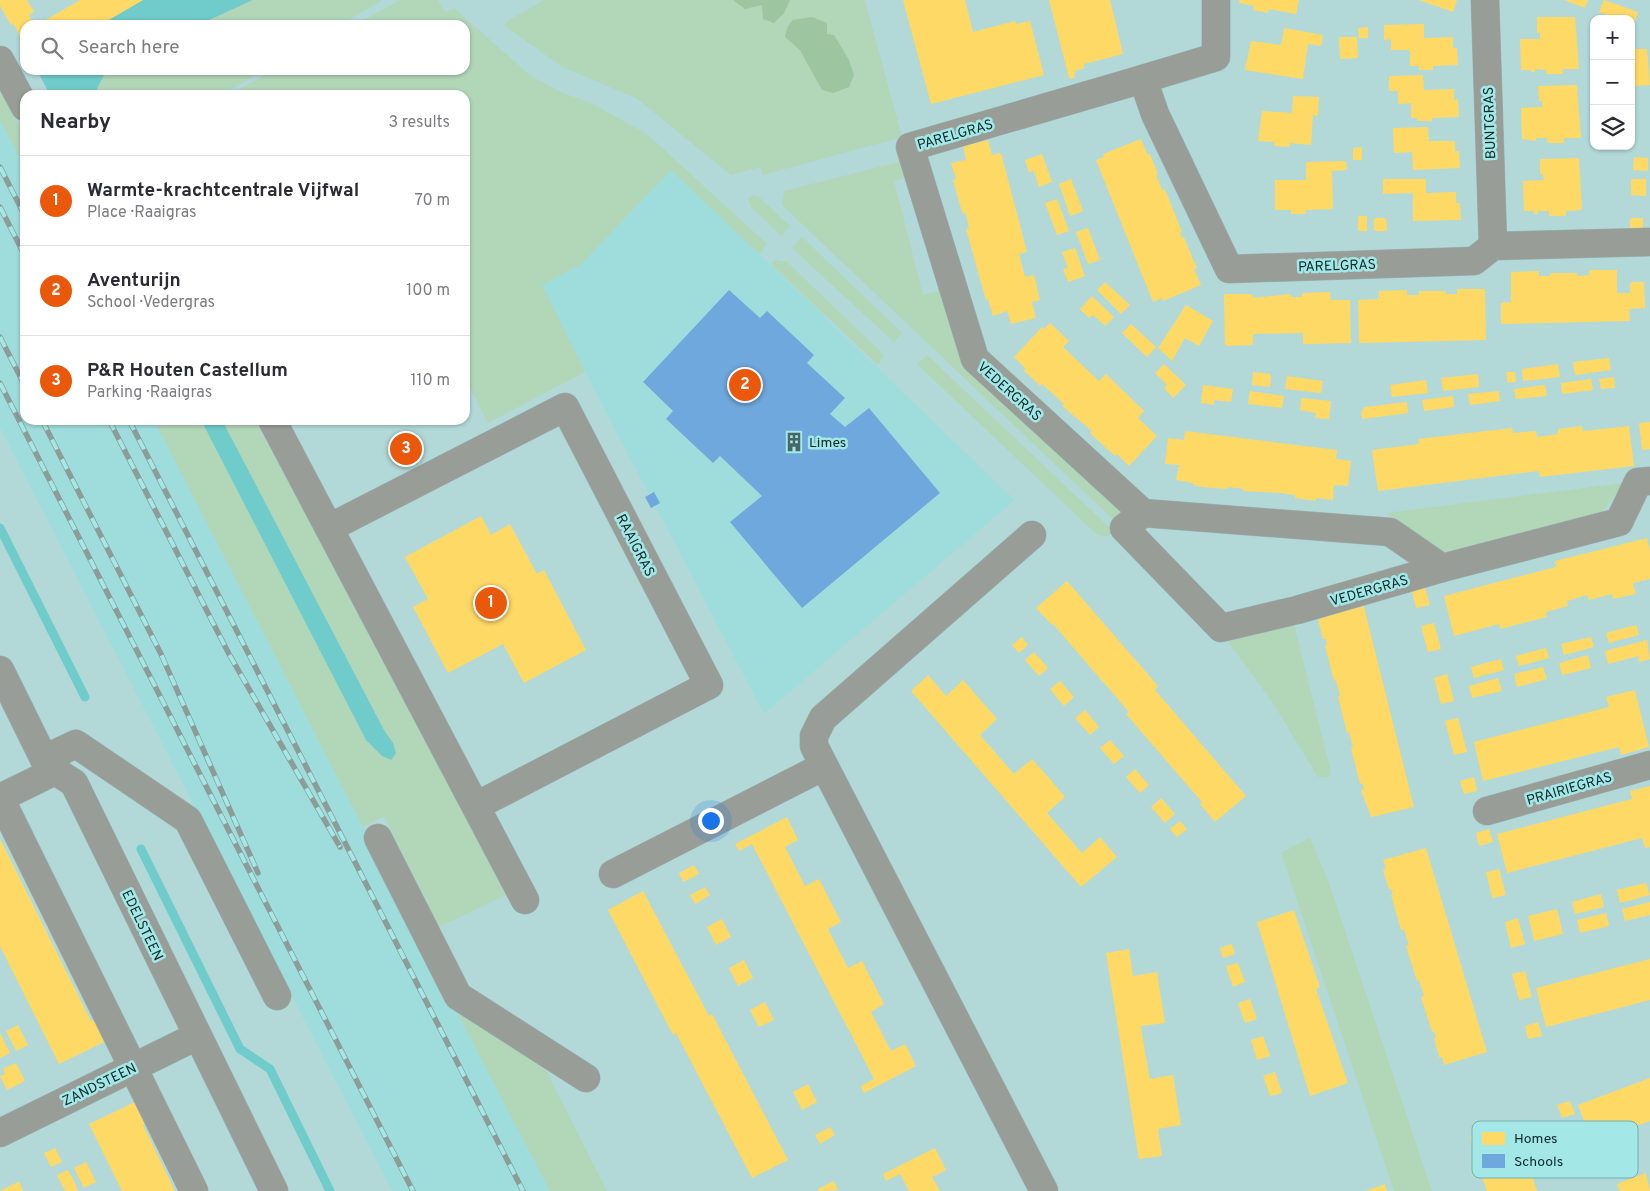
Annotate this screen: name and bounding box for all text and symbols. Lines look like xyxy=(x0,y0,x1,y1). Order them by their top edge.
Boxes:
map controls xyxy=(1590,15,1635,150)
button: + xyxy=(1590,15,1635,60)
search box xyxy=(20,20,470,75)
icon: search xyxy=(38,34,66,62)
text: Search here xyxy=(78,36,180,60)
button: − xyxy=(1590,60,1635,105)
street label: BUNTGRAS xyxy=(1481,86,1500,159)
button: layers xyxy=(1590,105,1635,150)
text: Nearby xyxy=(40,109,111,136)
text: 3 results xyxy=(388,113,450,133)
street label: PARELGRAS xyxy=(916,117,995,154)
text: Warmte-krachtcentrale Vijfwal xyxy=(87,179,359,203)
text: 1 xyxy=(53,191,59,211)
text: 70 m xyxy=(415,191,450,211)
text: Place · Raaigras xyxy=(87,203,197,223)
street label: PARELGRAS xyxy=(1298,257,1376,276)
text: Aventurijn xyxy=(87,269,181,293)
text: 2 xyxy=(51,281,61,301)
text: 100 m xyxy=(406,281,450,301)
text: School · Vedergras xyxy=(87,293,215,313)
text: P&R Houten Castellum xyxy=(87,359,288,383)
street label: VEDERGRAS xyxy=(973,359,1045,425)
pin: 2 xyxy=(729,366,761,404)
text: 3 xyxy=(51,371,61,391)
text: 110 m xyxy=(410,371,450,391)
text: Parking · Raaigras xyxy=(87,383,212,403)
pin: 3 xyxy=(390,430,422,468)
building icon: Limes xyxy=(783,431,805,453)
place label: Limes xyxy=(809,435,846,452)
street label: RAAIGRAS xyxy=(612,512,658,580)
street label: VEDERGRAS xyxy=(1328,572,1410,611)
pin: 1 xyxy=(475,584,507,622)
street label: PRAIRIEGRAS xyxy=(1525,769,1614,810)
your location xyxy=(698,808,724,834)
street label: EDELSTEEN xyxy=(117,888,166,964)
street label: ZANDSTEEN xyxy=(60,1060,140,1111)
legend xyxy=(1472,1121,1638,1178)
text: Homes xyxy=(1514,1131,1558,1148)
text: Schools xyxy=(1514,1154,1563,1171)

